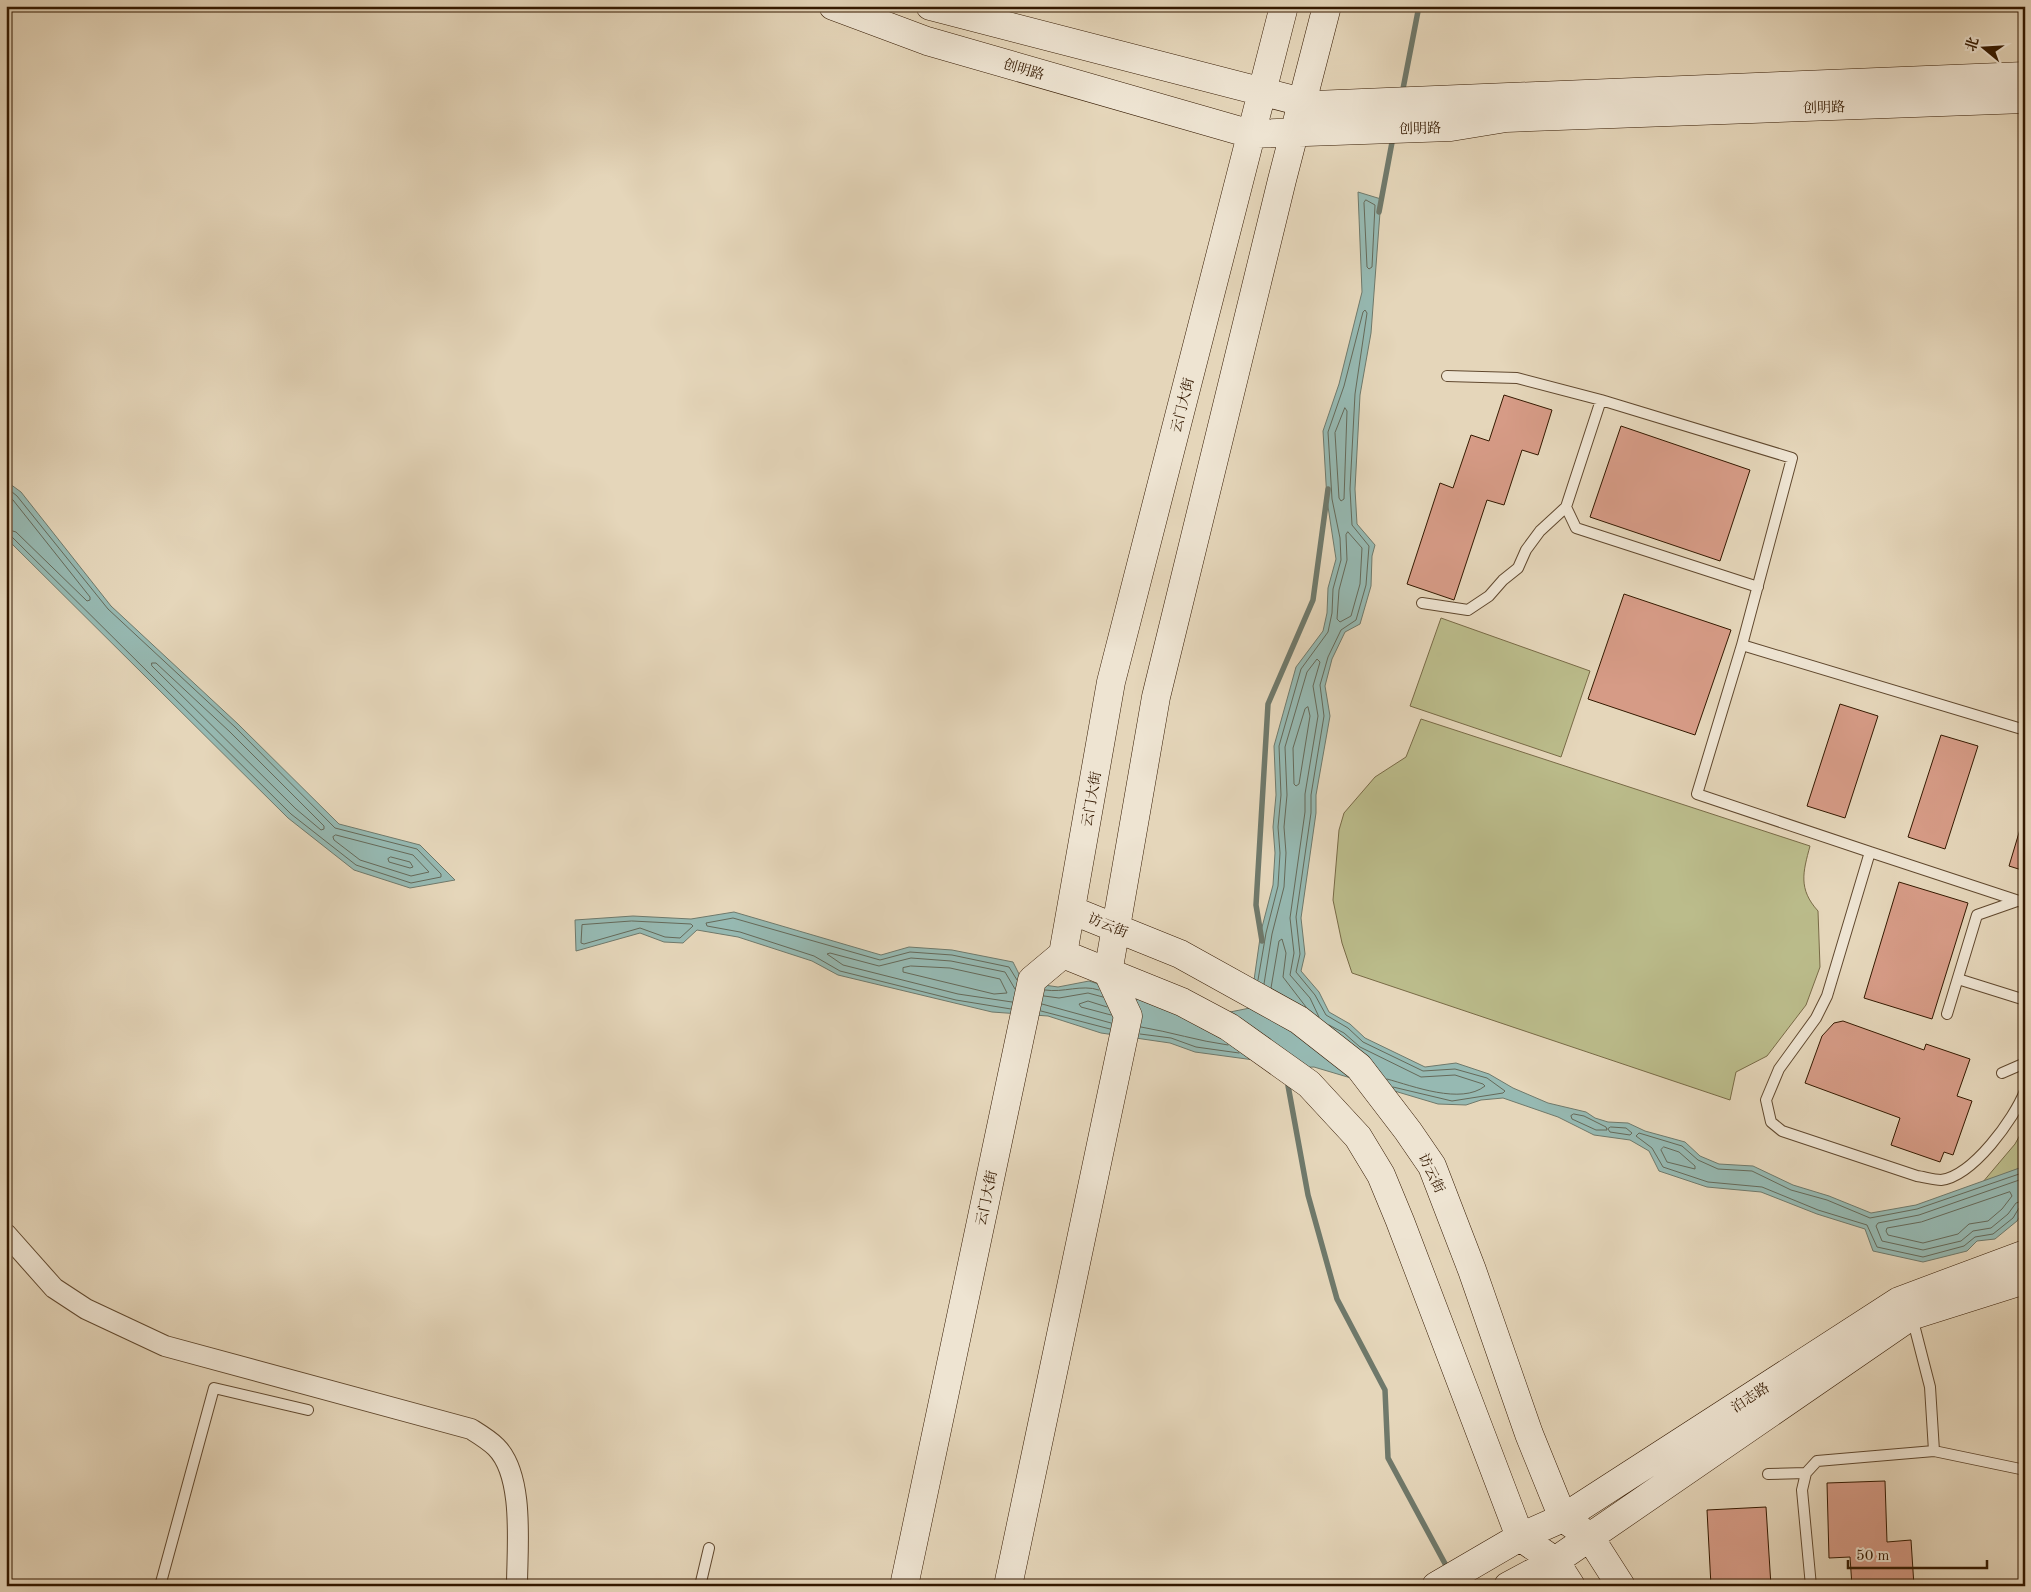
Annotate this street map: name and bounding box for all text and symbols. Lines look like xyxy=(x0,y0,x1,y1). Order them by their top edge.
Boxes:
north arrow xyxy=(1958,22,2008,72)
text: 北 xyxy=(1963,35,1981,53)
street label: 创明路 xyxy=(1002,56,1046,82)
street label: 创明路 xyxy=(1803,99,1845,116)
street label: 创明路 xyxy=(1399,120,1441,137)
street label: 云门大街 xyxy=(1168,376,1197,434)
street label: 云门大街 xyxy=(1079,770,1104,828)
street label: 访云街 xyxy=(1086,911,1130,940)
street label: 访云街 xyxy=(1416,1151,1447,1195)
street label: 云门大街 xyxy=(973,1169,1000,1227)
street label: 泊志路 xyxy=(1729,1380,1772,1415)
scale bar xyxy=(1848,1537,1987,1569)
text: 50 m xyxy=(1856,1549,1890,1564)

